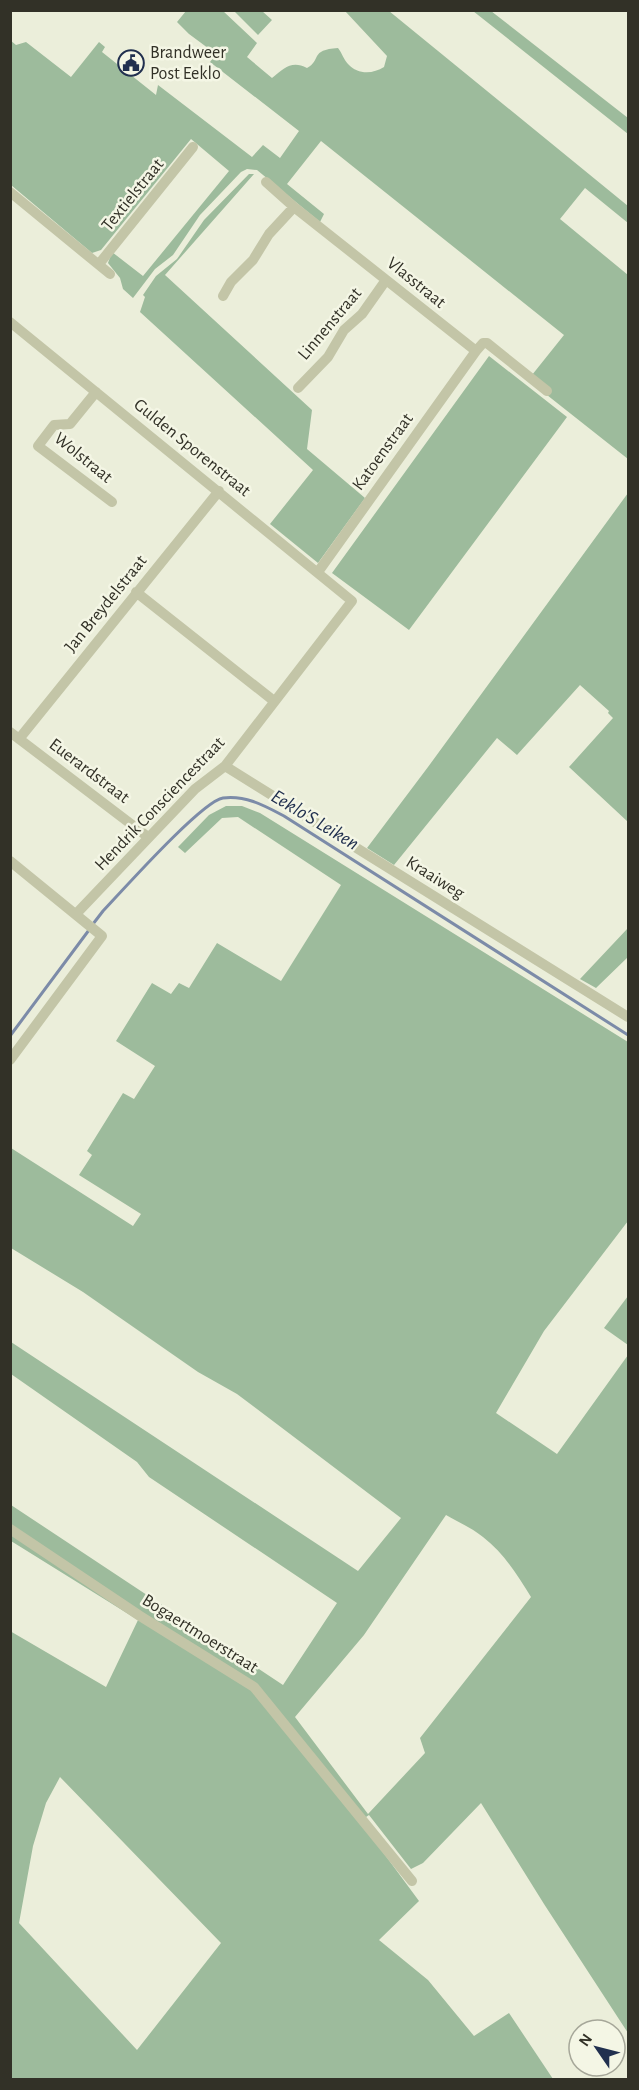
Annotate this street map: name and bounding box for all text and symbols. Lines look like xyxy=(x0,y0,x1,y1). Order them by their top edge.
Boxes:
place label: Brandweer Post Eeklo xyxy=(150,44,226,83)
public building icon: Brandweer Post Eeklo xyxy=(116,48,146,78)
street label: Textielstraat xyxy=(99,155,168,234)
street label: Vlasstraat xyxy=(383,254,449,312)
street label: Linnenstraat xyxy=(295,284,365,364)
street label: Gulden Sporenstraat xyxy=(130,396,254,500)
street label: Katoenstraat xyxy=(349,410,417,494)
street label: Wolstraat xyxy=(51,429,116,487)
street label: Jan Breydelstraat xyxy=(62,552,151,656)
street label: Hendrik Consciencestraat xyxy=(92,733,229,874)
street label: Euerardstraat xyxy=(46,735,133,807)
water label: Eeklo'S Leiken xyxy=(268,786,362,854)
street label: Kraaiweg xyxy=(403,853,468,903)
street label: Bogaertmoerstraat xyxy=(139,1591,261,1677)
north arrow xyxy=(567,2018,627,2078)
text: N xyxy=(576,2031,595,2049)

